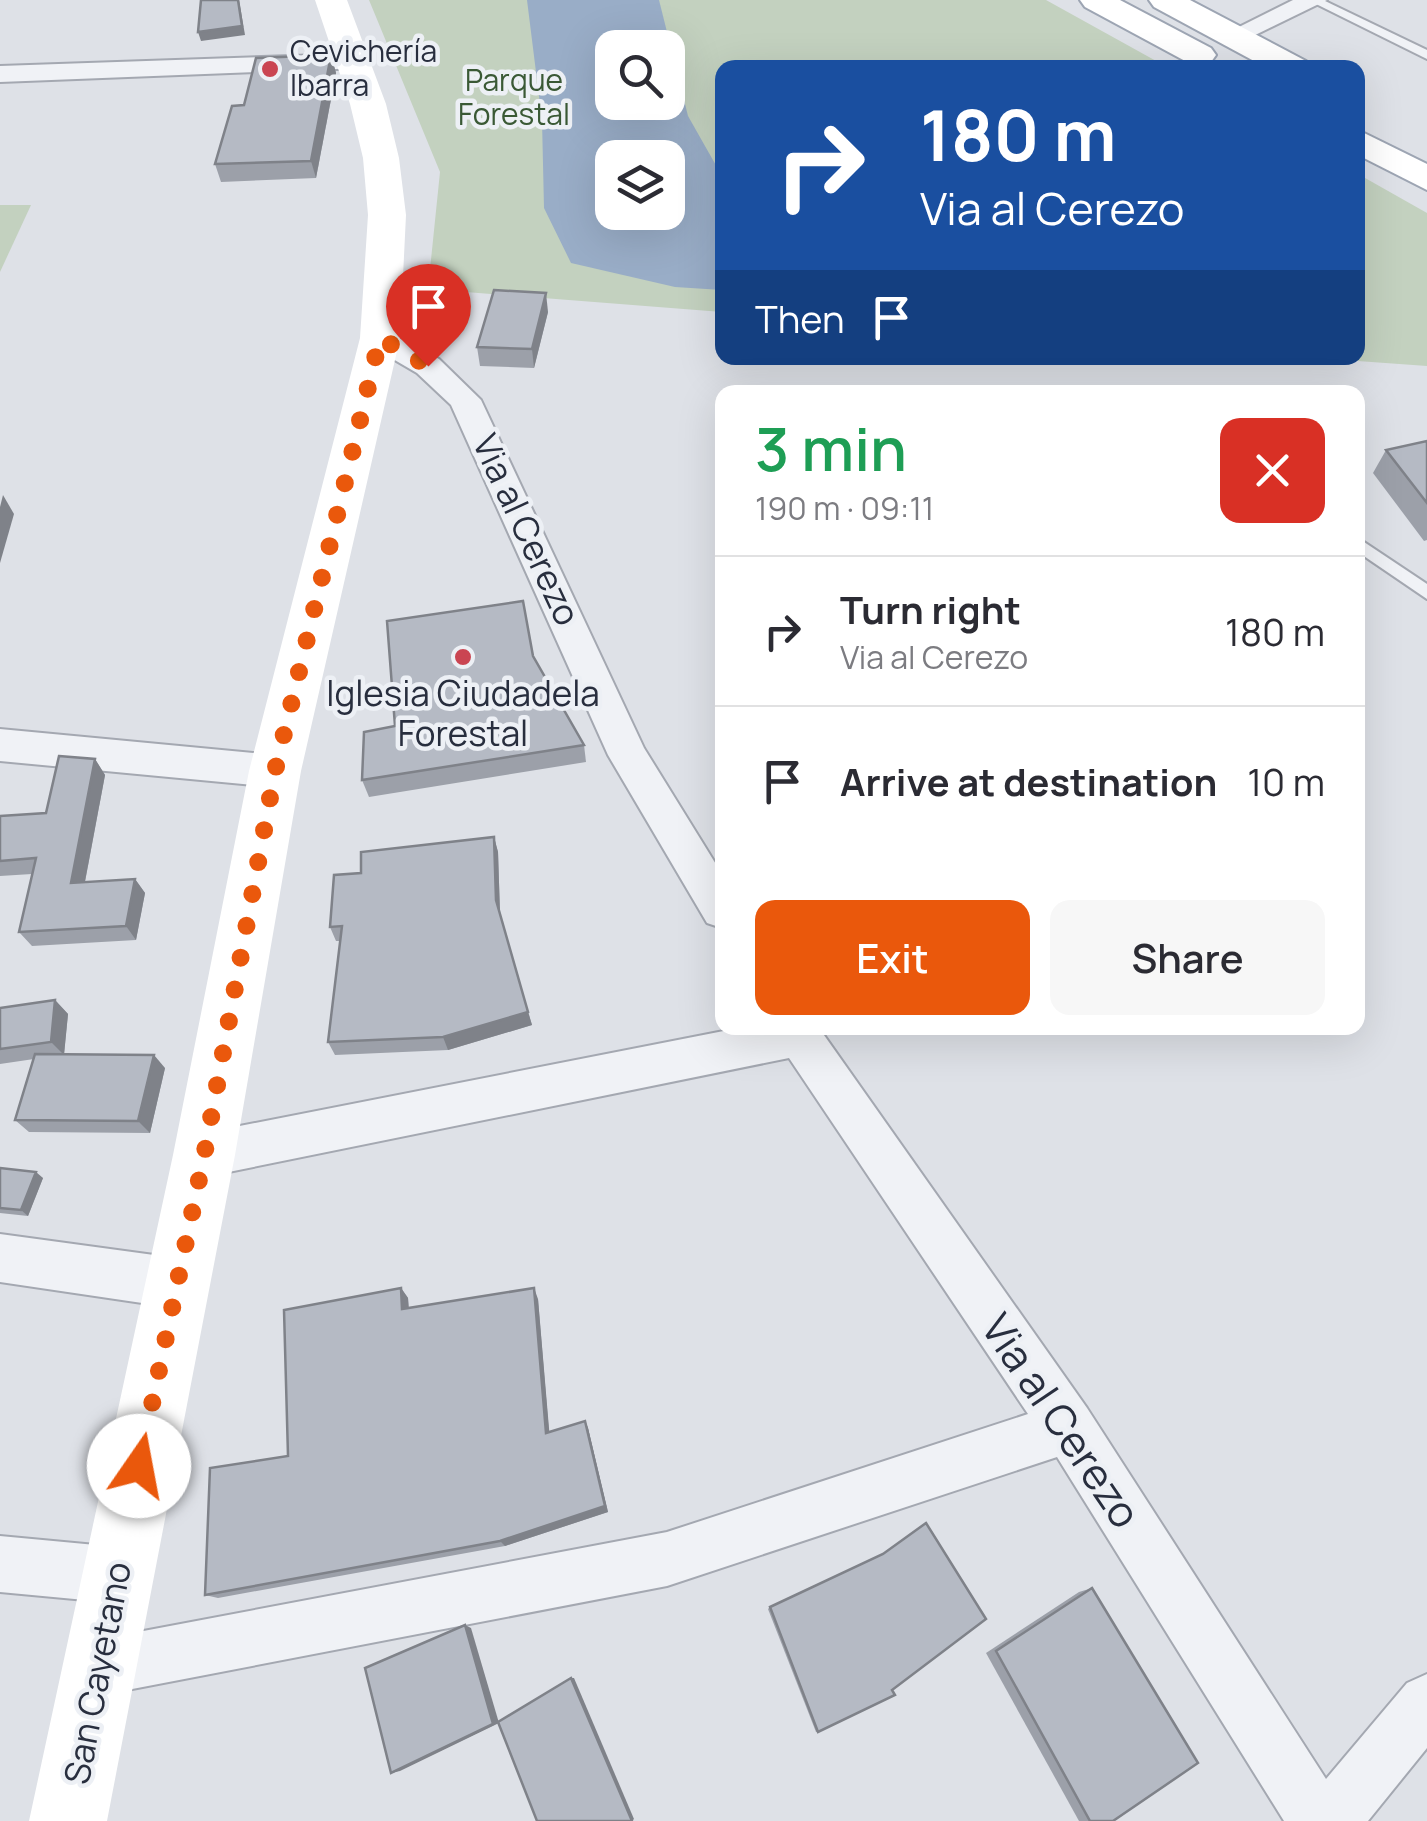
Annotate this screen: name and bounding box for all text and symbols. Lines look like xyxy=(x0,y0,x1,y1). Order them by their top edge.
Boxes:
place label: Cevichería Ibarra xyxy=(290,30,437,105)
map controls xyxy=(595,30,685,230)
button: search xyxy=(595,30,685,120)
marker: Cevichería Ibarra xyxy=(259,58,281,80)
park label: Parque Forestal xyxy=(458,59,570,134)
text: 180 m xyxy=(920,86,1117,182)
icon: right xyxy=(755,100,885,230)
button: layers xyxy=(595,140,685,230)
text: Via al Cerezo xyxy=(920,177,1185,239)
pin xyxy=(386,264,471,367)
icon: arrive xyxy=(401,279,456,334)
icon: arrive xyxy=(864,290,919,345)
text: Then xyxy=(755,292,844,344)
text: 3 min xyxy=(755,407,907,489)
button: close xyxy=(1220,418,1325,523)
street label: Via al Cerezo xyxy=(462,426,592,633)
text: 190 m · 09:11 xyxy=(755,486,934,530)
text: Turn right xyxy=(840,583,1021,635)
icon: right xyxy=(755,604,810,659)
text: 180 m xyxy=(1225,605,1325,657)
text: Via al Cerezo xyxy=(840,635,1028,679)
marker: Iglesia Ciudadela Forestal xyxy=(452,646,474,668)
place label: Iglesia Ciudadela Forestal xyxy=(326,669,600,757)
icon: arrive xyxy=(755,754,810,809)
text: Arrive at destination xyxy=(840,755,1217,807)
text: 10 m xyxy=(1247,755,1325,807)
button: Exit xyxy=(755,900,1030,1015)
button: Share xyxy=(1050,900,1325,1015)
street label: Via al Cerezo xyxy=(969,1302,1155,1539)
position arrow xyxy=(87,1414,191,1518)
street label: San Cayetano xyxy=(52,1558,142,1788)

